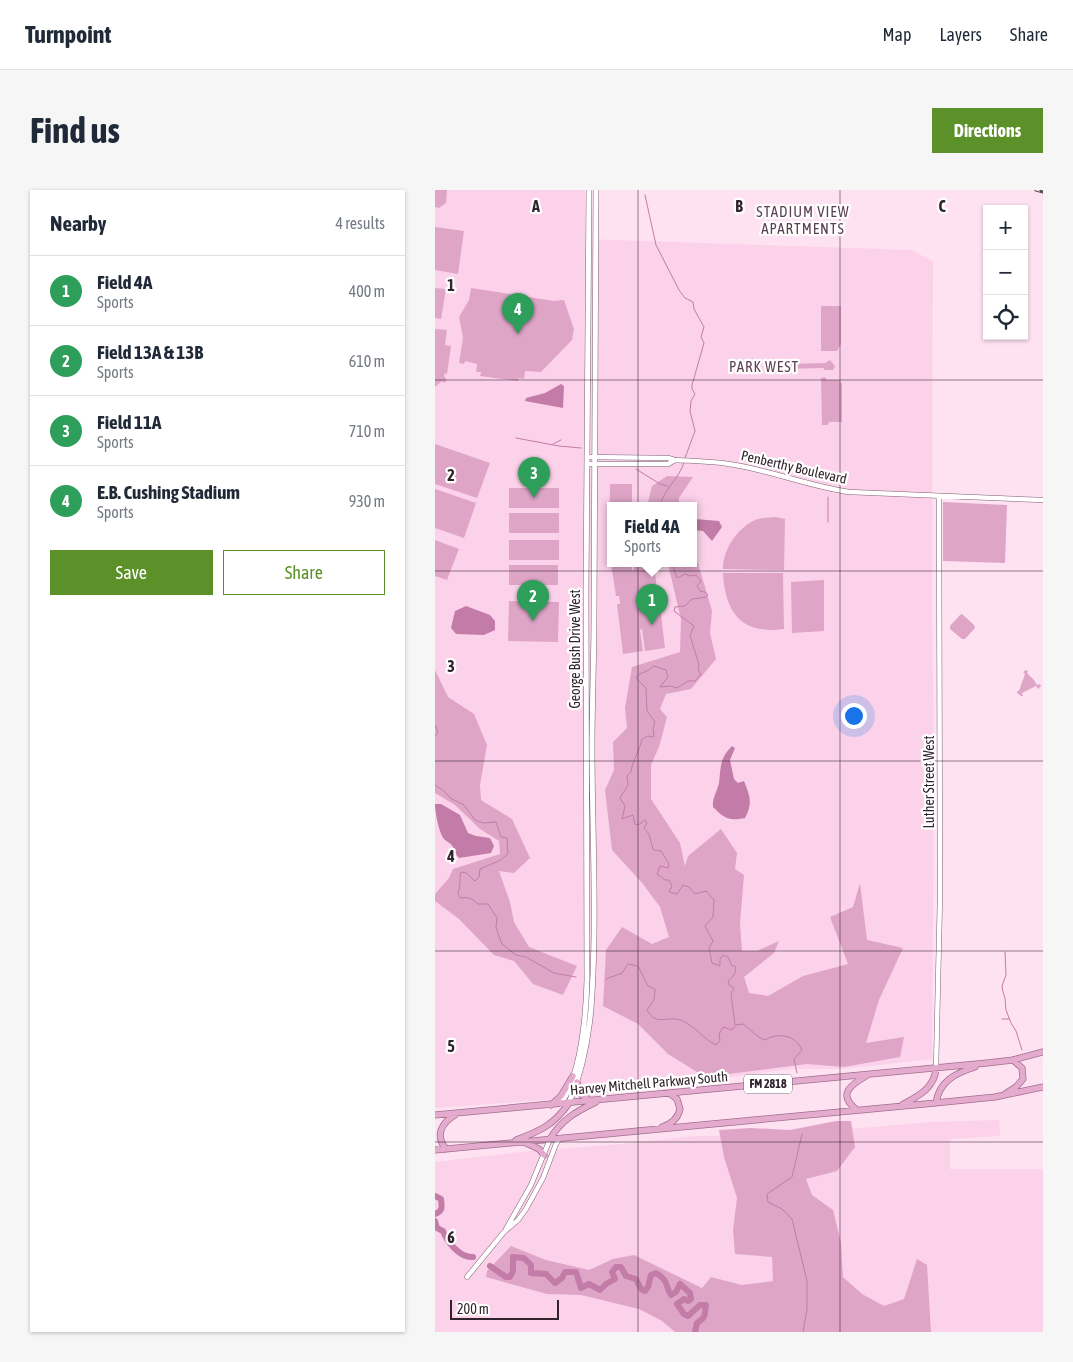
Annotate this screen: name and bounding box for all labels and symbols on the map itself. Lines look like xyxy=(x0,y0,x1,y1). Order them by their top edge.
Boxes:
text: A xyxy=(531,197,540,215)
text: B xyxy=(735,197,743,215)
text: C xyxy=(938,197,946,215)
district label: STADIUM VIEW APARTMENTS xyxy=(756,203,850,237)
text: 1 xyxy=(447,276,455,294)
pin: 4 xyxy=(502,293,534,334)
district label: PARK WEST xyxy=(729,358,799,375)
street label: Penberthy Boulevard xyxy=(740,447,848,487)
pin: 3 xyxy=(518,457,550,498)
text: 2 xyxy=(447,466,455,484)
pin: 2 xyxy=(517,580,549,621)
pin: 1 xyxy=(636,584,668,625)
street label: George Bush Drive West xyxy=(567,589,583,709)
text: 3 xyxy=(447,657,455,675)
your location xyxy=(841,703,867,729)
street label: Luther Street West xyxy=(921,735,937,829)
text: 4 xyxy=(446,847,455,865)
text: 5 xyxy=(447,1037,455,1055)
street label: Harvey Mitchell Parkway South xyxy=(569,1068,729,1098)
road number: FM 2818 xyxy=(744,1074,792,1094)
text: 6 xyxy=(447,1228,455,1246)
scale bar xyxy=(450,1297,559,1320)

